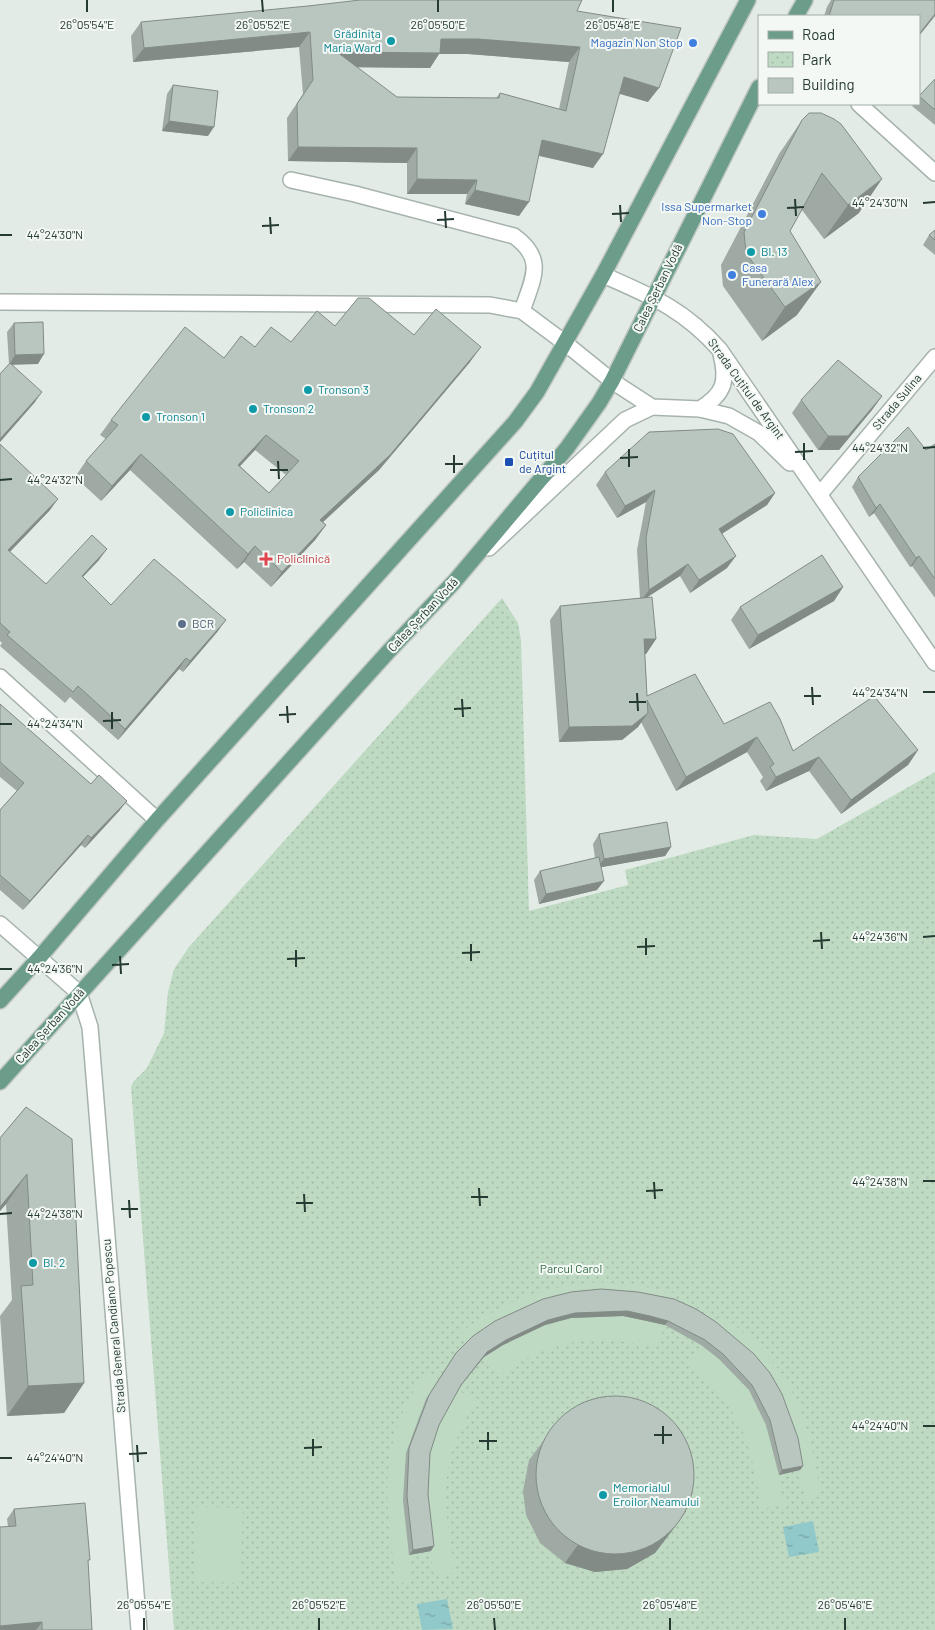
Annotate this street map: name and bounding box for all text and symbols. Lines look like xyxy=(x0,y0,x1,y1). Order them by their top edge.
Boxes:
legend xyxy=(758,15,920,105)
text: 26°05'54"E xyxy=(60,17,114,31)
text: 26°05'52"E xyxy=(236,17,290,31)
text: 26°05'50"E xyxy=(410,17,466,31)
text: 26°05'48"E xyxy=(586,17,640,31)
text: Road xyxy=(802,25,835,43)
place label: Grădinița Maria Ward xyxy=(323,26,381,54)
marker: Grădinița Maria Ward xyxy=(385,35,397,47)
place label: Magazin Non Stop xyxy=(591,35,683,49)
marker: Magazin Non Stop xyxy=(687,37,699,49)
text: Park xyxy=(802,50,832,68)
text: Building xyxy=(802,75,855,93)
text: 44°24'30"N xyxy=(852,195,908,209)
place label: Issa Supermarket Non-Stop xyxy=(661,199,752,227)
marker: Issa Supermarket Non-Stop xyxy=(756,208,768,220)
text: 44°24'30"N xyxy=(27,227,83,241)
street label: Calea Șerban Vodă xyxy=(630,241,684,334)
place label: Bl. 13 xyxy=(761,244,787,258)
marker: Bl. 13 xyxy=(745,246,757,258)
place label: Casa Funerară Alex xyxy=(742,260,813,288)
marker: Casa Funerară Alex xyxy=(726,269,738,281)
street label: Strada Cuțitul de Argint xyxy=(706,335,788,442)
street label: Strada Sulina xyxy=(869,371,924,432)
place label: Tronson 3 xyxy=(318,382,369,396)
marker: Tronson 3 xyxy=(302,384,314,396)
place label: Tronson 2 xyxy=(263,401,314,415)
marker: Tronson 2 xyxy=(247,403,259,415)
place label: Tronson 1 xyxy=(156,409,205,423)
marker: Tronson 1 xyxy=(140,411,152,423)
text: 44°24'32"N xyxy=(852,440,908,454)
place label: Cuțitul de Argint xyxy=(519,447,566,475)
marker: Cuțitul de Argint xyxy=(503,456,515,468)
text: 44°24'32"N xyxy=(27,472,83,486)
place label: Policlinica xyxy=(240,504,293,518)
marker: Policlinica xyxy=(224,506,236,518)
place label: Policlinică xyxy=(277,551,330,565)
marker: Policlinică xyxy=(259,552,273,566)
street label: Calea Șerban Vodă xyxy=(384,574,460,654)
place label: BCR xyxy=(192,616,214,630)
marker: BCR xyxy=(176,618,188,630)
text: 44°24'34"N xyxy=(852,685,908,699)
text: 44°24'34"N xyxy=(27,716,83,730)
text: 44°24'36"N xyxy=(852,929,908,943)
text: 44°24'36"N xyxy=(27,961,83,975)
street label: Calea Șerban Vodă xyxy=(12,985,87,1066)
text: 44°24'38"N xyxy=(852,1174,908,1188)
text: 44°24'38"N xyxy=(27,1206,83,1220)
street label: Strada General Candiano Popescu xyxy=(98,1239,128,1414)
place label: Bl. 2 xyxy=(43,1255,65,1269)
marker: Bl. 2 xyxy=(27,1257,39,1269)
park label: Parcul Carol xyxy=(540,1261,602,1275)
text: 44°24'40"N xyxy=(852,1418,908,1432)
text: 44°24'40"N xyxy=(27,1450,83,1464)
place label: Memorialul Eroilor Neamului xyxy=(613,1480,699,1508)
marker: Memorialul Eroilor Neamului xyxy=(597,1489,609,1501)
text: 26°05'54"E xyxy=(117,1597,171,1611)
text: 26°05'52"E xyxy=(292,1597,346,1611)
text: 26°05'50"E xyxy=(466,1597,522,1611)
text: 26°05'48"E xyxy=(643,1597,697,1611)
text: 26°05'46"E xyxy=(818,1597,872,1611)

